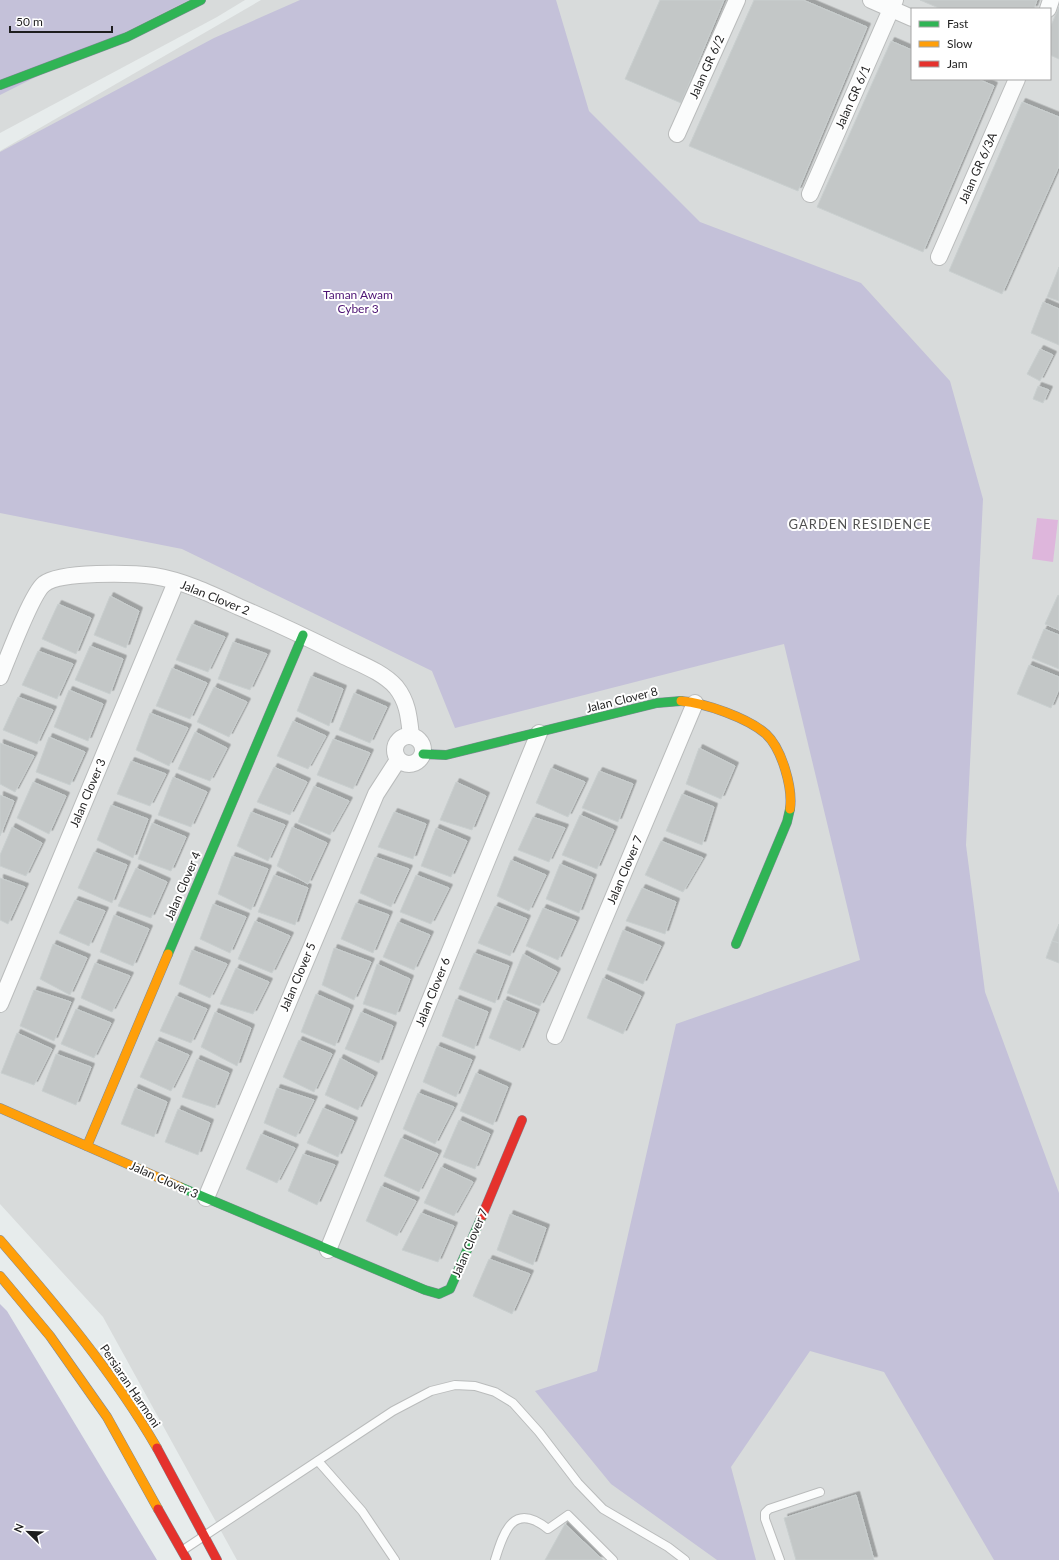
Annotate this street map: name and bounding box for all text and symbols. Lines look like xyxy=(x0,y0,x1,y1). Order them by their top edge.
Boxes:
scale bar xyxy=(10,8,112,34)
legend xyxy=(911,8,1051,80)
text: 50 m xyxy=(16,14,43,29)
text: Fast xyxy=(947,16,969,31)
street label: Jalan GR 6/2 xyxy=(686,33,727,101)
text: Slow xyxy=(947,36,973,51)
text: Jam xyxy=(947,56,968,71)
street label: Jalan GR 6/1 xyxy=(832,63,873,131)
street label: Jalan GR 6/3A xyxy=(955,129,1000,206)
park label: Taman Awam Cyber 3 xyxy=(323,287,393,316)
district label: GARDEN RESIDENCE xyxy=(789,516,931,532)
street label: Jalan Clover 2 xyxy=(178,577,252,618)
street label: Jalan Clover 8 xyxy=(584,683,659,716)
street label: Jalan Clover 3 xyxy=(66,756,109,829)
street label: Jalan Clover 7 xyxy=(603,833,646,906)
street label: Jalan Clover 4 xyxy=(161,849,204,922)
street label: Jalan Clover 5 xyxy=(276,940,319,1013)
street label: Jalan Clover 6 xyxy=(412,955,453,1029)
street label: Jalan Clover 3 xyxy=(128,1158,201,1201)
street label: Jalan Clover 7 xyxy=(448,1206,491,1279)
street label: Persiaran Harmoni xyxy=(97,1341,164,1430)
north arrow xyxy=(8,1512,48,1552)
text: N xyxy=(11,1521,26,1534)

